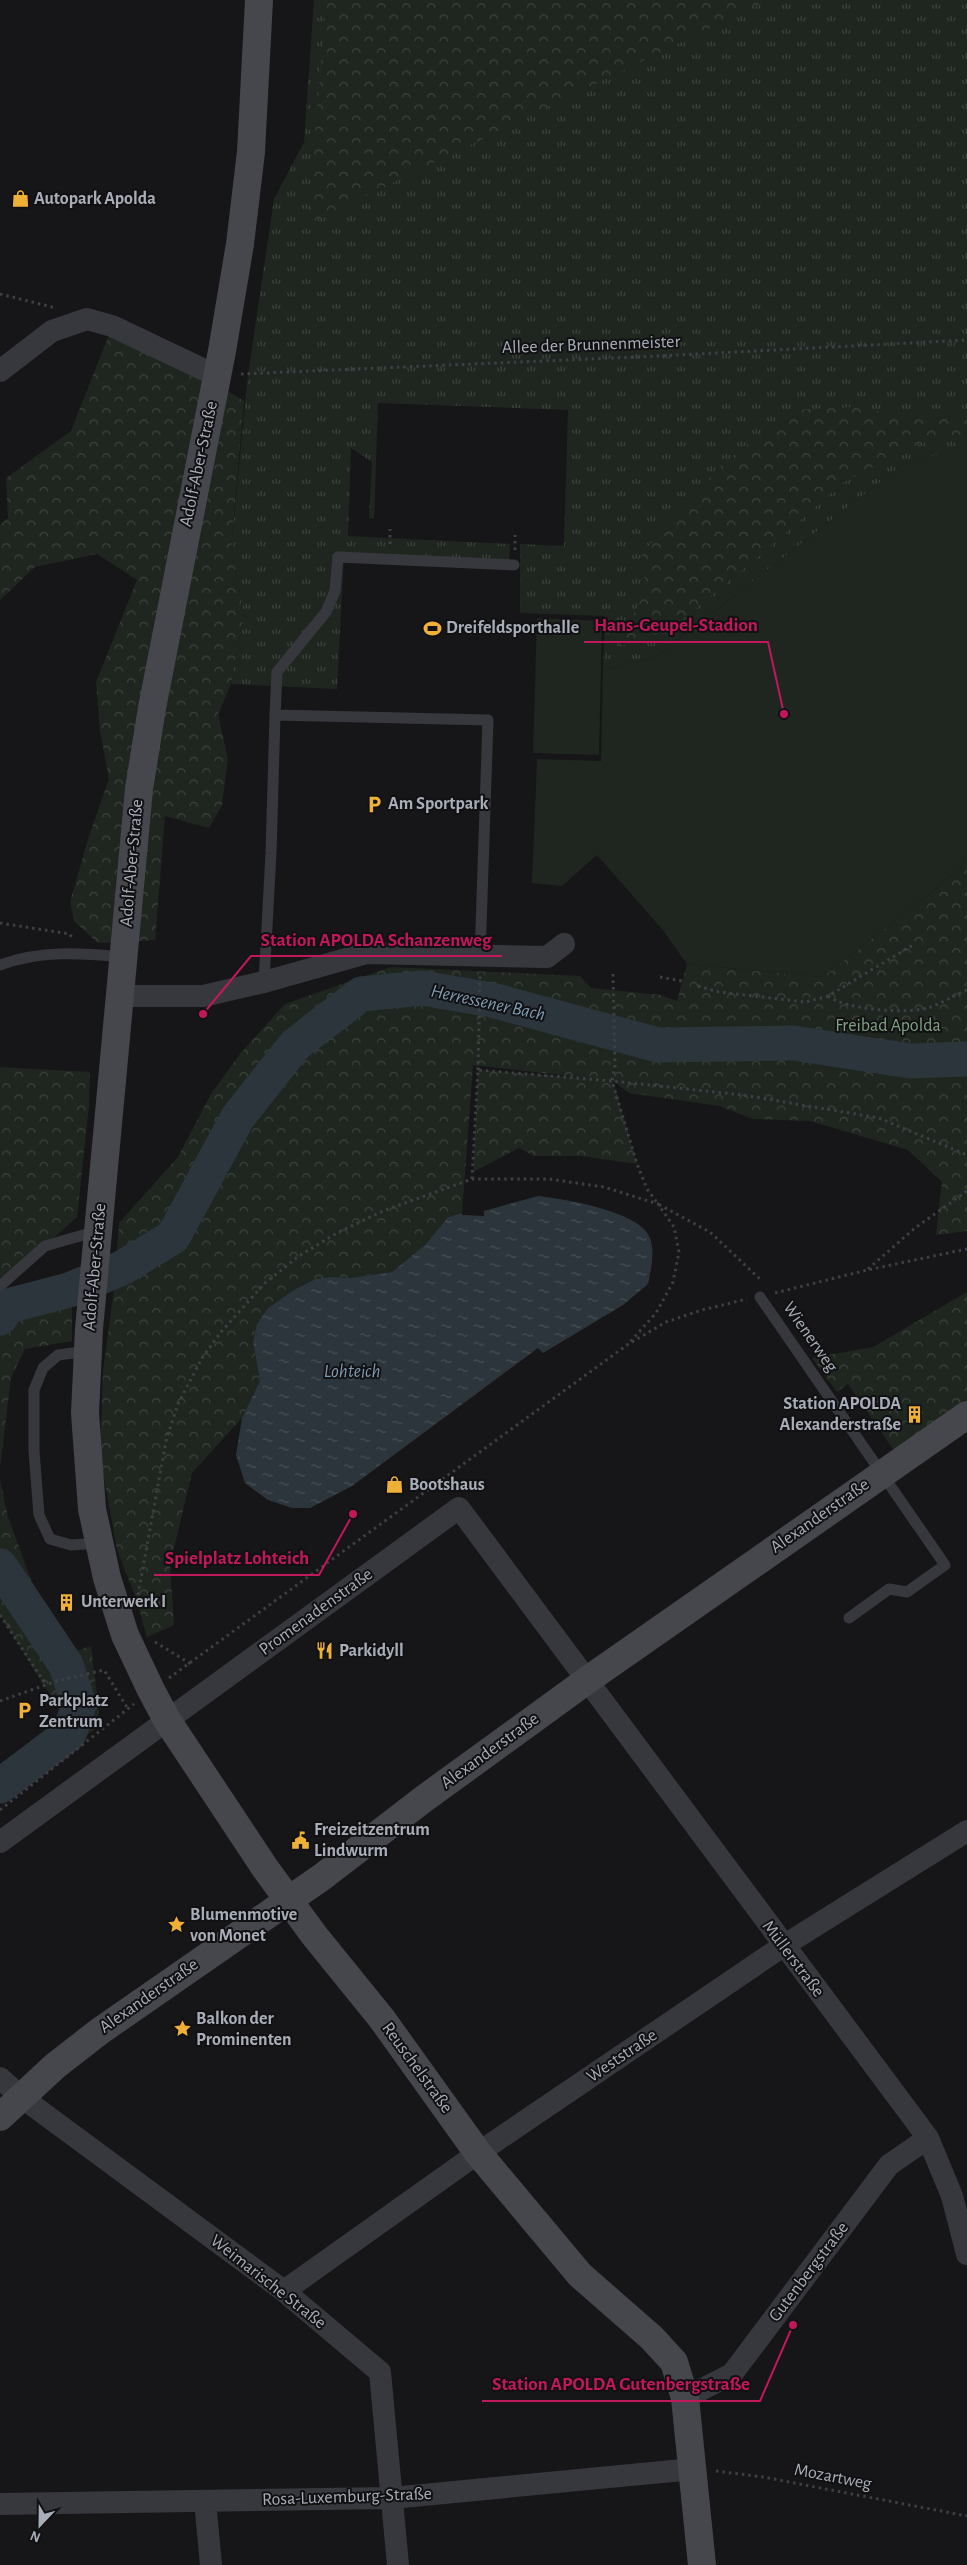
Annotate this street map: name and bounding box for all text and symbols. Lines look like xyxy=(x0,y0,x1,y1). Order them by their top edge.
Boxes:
shop icon: Autopark Apolda xyxy=(10,189,30,209)
place label: Autopark Apolda xyxy=(34,190,156,208)
street label: Allee der Brunnenmeister xyxy=(501,333,681,357)
street label: Adolf-Aber-Straße xyxy=(177,400,221,528)
callout: Hans-Geupel-Stadion xyxy=(584,608,768,642)
text: Hans-Geupel-Stadion xyxy=(594,616,758,635)
sports icon: Dreifeldsporthalle xyxy=(422,618,442,638)
place label: Dreifeldsporthalle xyxy=(446,619,579,637)
parking icon: Am Sportpark xyxy=(364,794,384,814)
place label: Am Sportpark xyxy=(388,795,488,813)
street label: Adolf-Aber-Straße xyxy=(117,798,147,928)
callout: Station APOLDA Schanzenweg xyxy=(251,922,502,956)
text: Station APOLDA Schanzenweg xyxy=(261,931,492,950)
water label: Herressener Bach xyxy=(429,982,547,1024)
park label: Freibad Apolda xyxy=(835,1017,941,1035)
street label: Adolf-Aber-Straße xyxy=(80,1202,110,1332)
street label: Wienerweg xyxy=(779,1299,841,1376)
water label: Lohteich xyxy=(324,1362,380,1381)
place label: Station APOLDA Alexanderstraße xyxy=(780,1395,901,1434)
building icon: Station APOLDA Alexanderstraße xyxy=(905,1404,925,1424)
shop icon: Bootshaus xyxy=(385,1475,405,1495)
street label: Alexanderstraße xyxy=(767,1475,873,1557)
place label: Bootshaus xyxy=(409,1476,485,1494)
callout: Spielplatz Lohteich xyxy=(154,1541,319,1575)
text: Spielplatz Lohteich xyxy=(165,1549,309,1568)
street label: Promenadenstraße xyxy=(256,1565,376,1659)
building icon: Unterwerk I xyxy=(57,1592,77,1612)
place label: Unterwerk I xyxy=(81,1593,166,1611)
restaurant icon: Parkidyll xyxy=(315,1641,335,1661)
place label: Parkidyll xyxy=(339,1642,404,1660)
place label: Parkplatz Zentrum xyxy=(39,1692,109,1731)
parking icon: Parkplatz Zentrum xyxy=(15,1701,35,1721)
street label: Alexanderstraße xyxy=(438,1710,542,1792)
place label: Freizeitzentrum Lindwurm xyxy=(314,1821,430,1860)
public building icon: Freizeitzentrum Lindwurm xyxy=(290,1830,310,1850)
place label: Blumenmotive von Monet xyxy=(190,1906,297,1945)
place icon: Blumenmotive von Monet xyxy=(166,1915,186,1935)
street label: Müllerstraße xyxy=(759,1917,827,2001)
street label: Alexanderstraße xyxy=(96,1955,202,2037)
place label: Balkon der Prominenten xyxy=(196,2010,292,2049)
place icon: Balkon der Prominenten xyxy=(172,2019,192,2039)
street label: Reuschelstraße xyxy=(378,2019,456,2117)
street label: Weststraße xyxy=(584,2026,660,2086)
street label: Gutenbergstraße xyxy=(766,2219,852,2325)
street label: Weimarische Straße xyxy=(207,2231,329,2333)
callout: Station APOLDA Gutenbergstraße xyxy=(482,2367,760,2401)
text: Station APOLDA Gutenbergstraße xyxy=(492,2375,750,2394)
street label: Mozartweg xyxy=(793,2461,873,2493)
street label: Rosa-Luxemburg-Straße xyxy=(262,2485,432,2509)
north arrow xyxy=(15,2500,65,2550)
text: N xyxy=(28,2528,43,2544)

